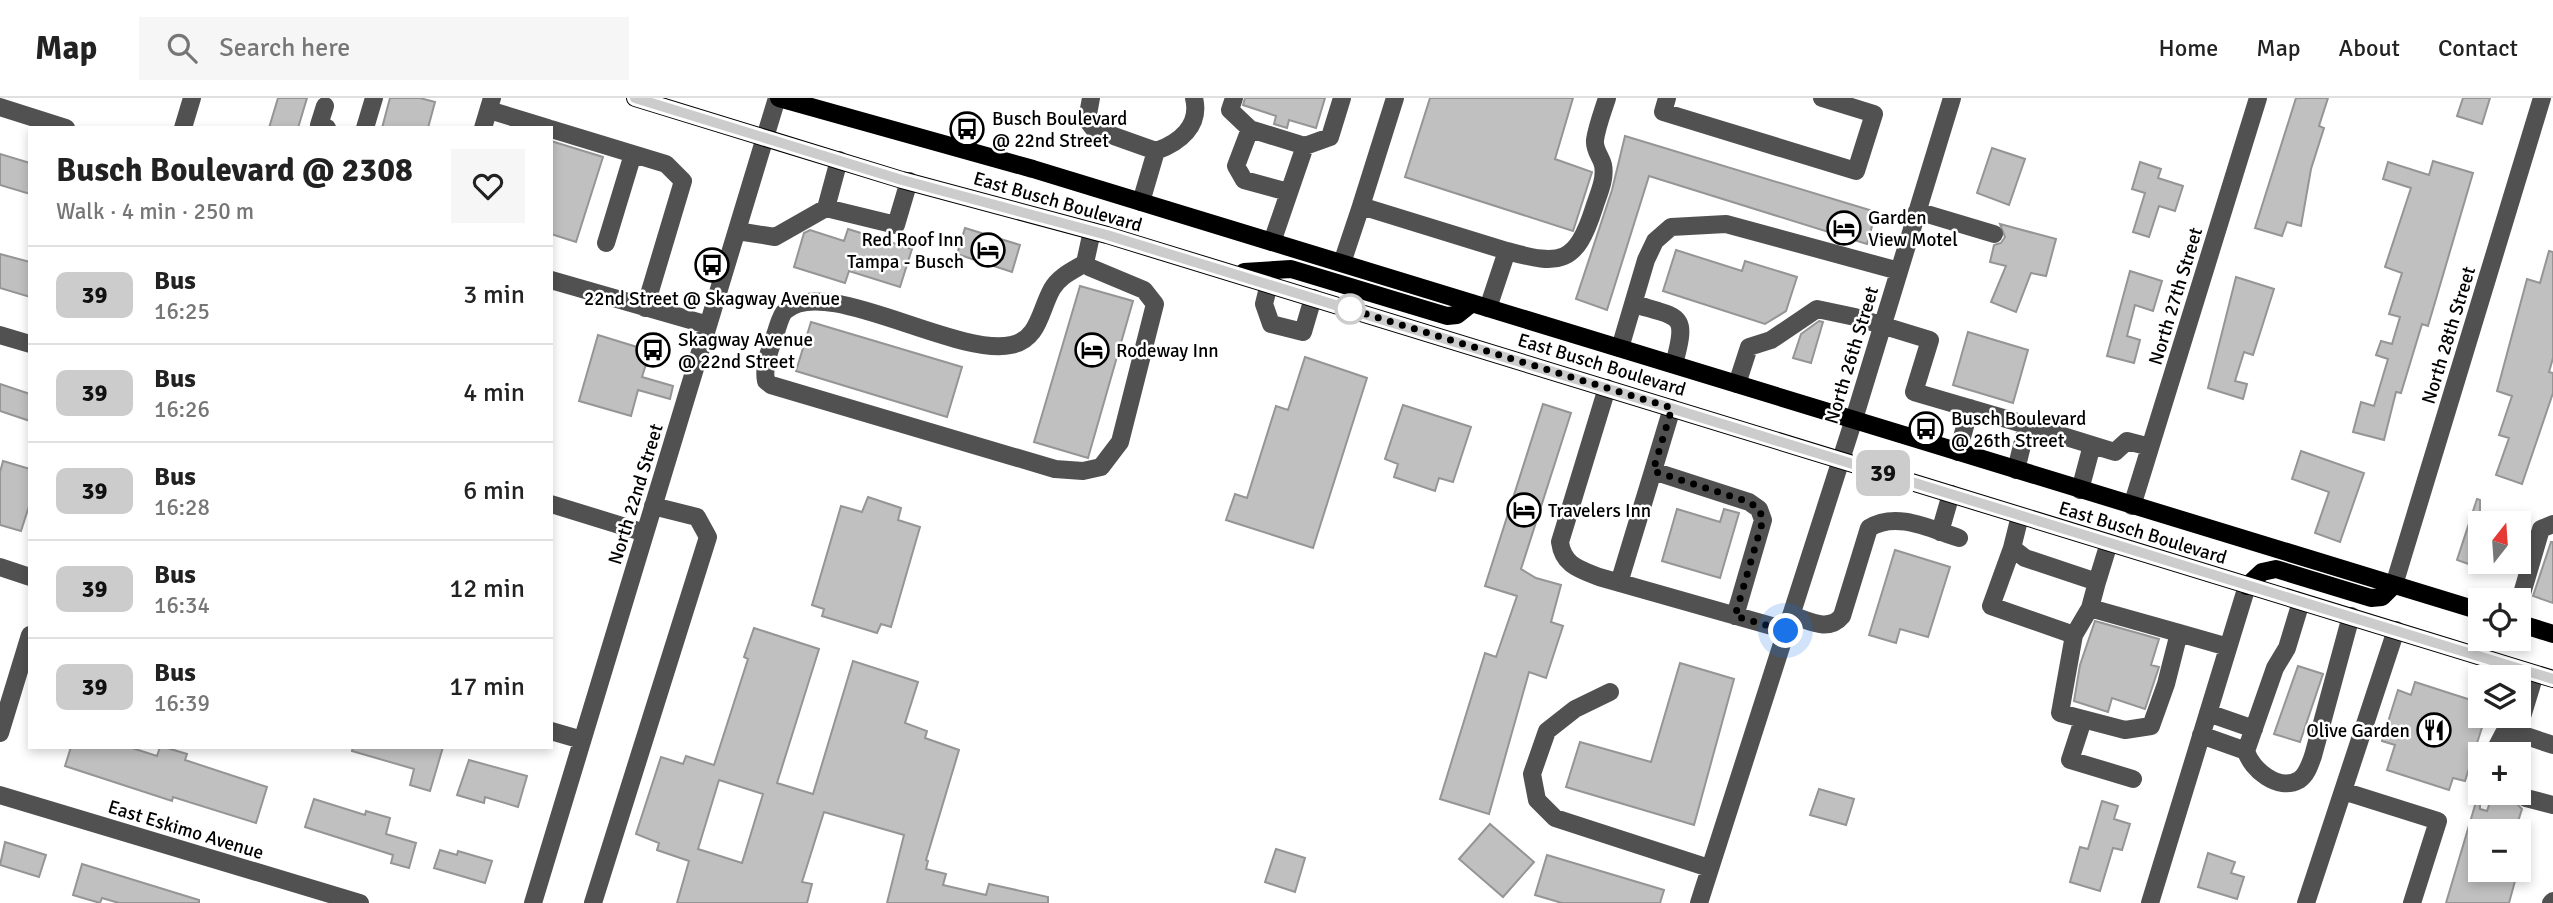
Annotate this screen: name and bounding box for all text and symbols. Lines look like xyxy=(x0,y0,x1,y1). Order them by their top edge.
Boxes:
search box xyxy=(139,17,629,80)
text: Map xyxy=(35,28,97,69)
icon: search xyxy=(163,29,201,67)
text: Search here xyxy=(219,32,350,64)
text: Home xyxy=(2158,33,2218,63)
text: Map xyxy=(2256,33,2301,63)
text: About xyxy=(2339,33,2400,63)
text: Contact xyxy=(2438,33,2518,63)
place label: Busch Boulevard @ 22nd Street xyxy=(992,107,1127,153)
bus stop icon: Busch Boulevard @ 22nd Street xyxy=(948,110,986,148)
button: heart xyxy=(451,149,525,223)
text: Busch Boulevard @ 2308 xyxy=(56,150,413,191)
street label: East Busch Boulevard xyxy=(970,166,1145,238)
text: Walk · 4 min · 250 m xyxy=(56,197,254,226)
place label: Garden View Motel xyxy=(1868,206,1958,252)
hotel icon: Garden View Motel xyxy=(1825,209,1863,247)
street label: North 27th Street xyxy=(2144,224,2208,368)
place label: Red Roof Inn Tampa - Busch xyxy=(847,228,964,274)
hotel icon: Red Roof Inn Tampa - Busch xyxy=(969,231,1007,269)
bus stop icon: 22nd Street @ Skagway Avenue xyxy=(693,246,731,284)
street label: North 28th Street xyxy=(2417,263,2481,407)
text: Bus xyxy=(154,265,196,297)
text: 3 min xyxy=(463,279,525,311)
text: 39 xyxy=(82,280,107,310)
street label: North 26th Street xyxy=(1820,283,1884,427)
place label: 22nd Street @ Skagway Avenue xyxy=(584,287,840,311)
unlabelled marker xyxy=(1335,294,1365,324)
text: 16:25 xyxy=(154,297,210,326)
place label: Skagway Avenue @ 22nd Street xyxy=(678,328,813,374)
street label: East Busch Boulevard xyxy=(1515,328,1689,402)
bus stop icon: Skagway Avenue @ 22nd Street xyxy=(634,331,672,369)
hotel icon: Rodeway Inn xyxy=(1073,331,1111,369)
place label: Rodeway Inn xyxy=(1116,339,1219,363)
text: Bus xyxy=(154,363,196,395)
text: 4 min xyxy=(463,377,525,409)
text: 39 xyxy=(82,378,107,408)
text: 16:26 xyxy=(154,395,210,424)
place label: Busch Boulevard @ 26th Street xyxy=(1951,407,2086,453)
bus stop icon: Busch Boulevard @ 26th Street xyxy=(1907,410,1945,448)
street label: North 22nd Street xyxy=(603,421,669,568)
line badge: 39 xyxy=(1852,450,1914,496)
text: 39 xyxy=(1870,458,1896,488)
text: Bus xyxy=(154,461,196,493)
text: 6 min xyxy=(463,475,525,507)
text: 39 xyxy=(82,476,107,506)
hotel icon: Travelers Inn xyxy=(1505,491,1543,529)
text: 16:28 xyxy=(154,493,210,522)
street label: East Busch Boulevard xyxy=(2056,496,2230,570)
place label: Travelers Inn xyxy=(1548,499,1651,523)
north arrow xyxy=(2468,511,2530,574)
map controls xyxy=(2468,511,2531,882)
text: Bus xyxy=(154,559,196,591)
text: 12 min xyxy=(449,573,525,605)
text: 39 xyxy=(82,574,107,604)
button: locate xyxy=(2468,588,2531,651)
text: 16:34 xyxy=(154,591,210,620)
your location xyxy=(1768,613,1803,648)
text: Bus xyxy=(154,657,196,689)
button: layers xyxy=(2468,665,2531,728)
text: 17 min xyxy=(449,671,525,703)
text: 39 xyxy=(82,672,107,702)
text: 16:39 xyxy=(154,689,210,718)
restaurant icon: Olive Garden xyxy=(2415,711,2453,749)
place label: Olive Garden xyxy=(2306,719,2410,743)
button: + xyxy=(2468,742,2531,805)
street label: East Eskimo Avenue xyxy=(105,795,267,865)
button: − xyxy=(2468,819,2531,882)

